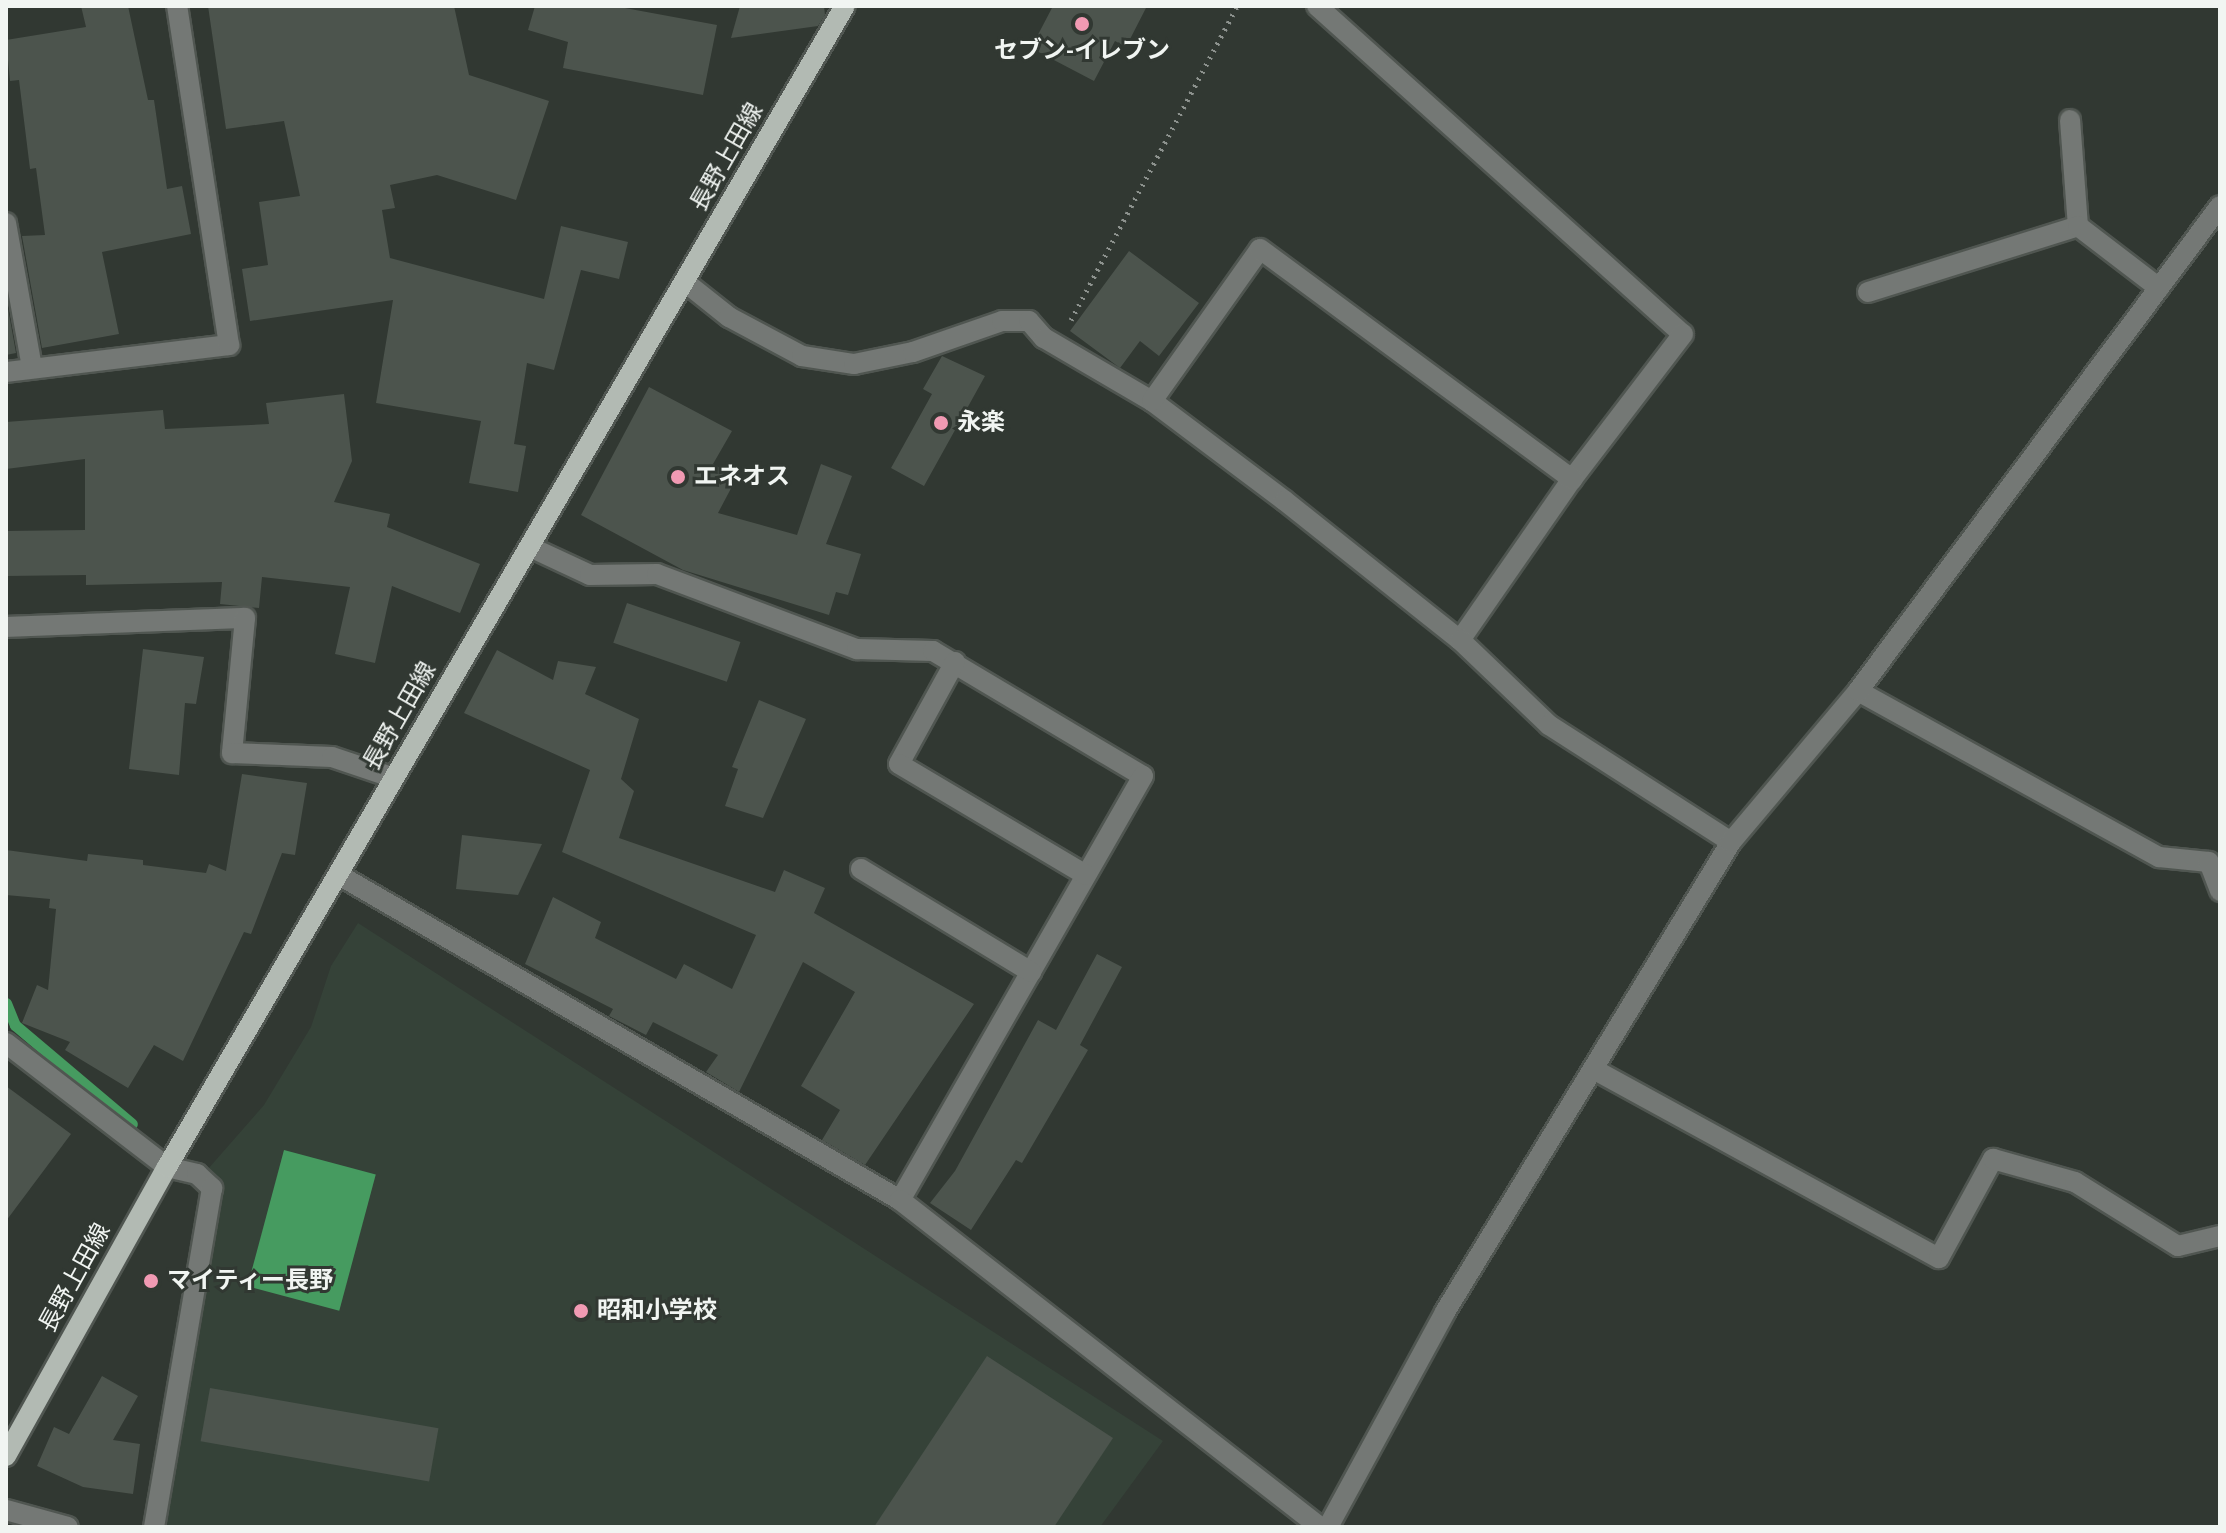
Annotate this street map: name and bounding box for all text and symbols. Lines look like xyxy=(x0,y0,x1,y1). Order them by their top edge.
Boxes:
marker: セブン-イレブン xyxy=(1073,15,1091,33)
place label: セブン-イレブン xyxy=(994,37,1170,65)
street label: 長野上田線 xyxy=(685,98,769,216)
place label: 永楽 xyxy=(957,409,1005,437)
marker: 永楽 xyxy=(932,414,950,432)
place label: エネオス xyxy=(694,463,790,491)
marker: エネオス xyxy=(669,468,687,486)
street label: 長野上田線 xyxy=(358,657,442,775)
street label: 長野上田線 xyxy=(33,1219,117,1337)
place label: マイティー長野 xyxy=(167,1267,335,1295)
marker: マイティー長野 xyxy=(142,1272,160,1290)
place label: 昭和小学校 xyxy=(597,1297,717,1325)
marker: 昭和小学校 xyxy=(572,1302,590,1320)

